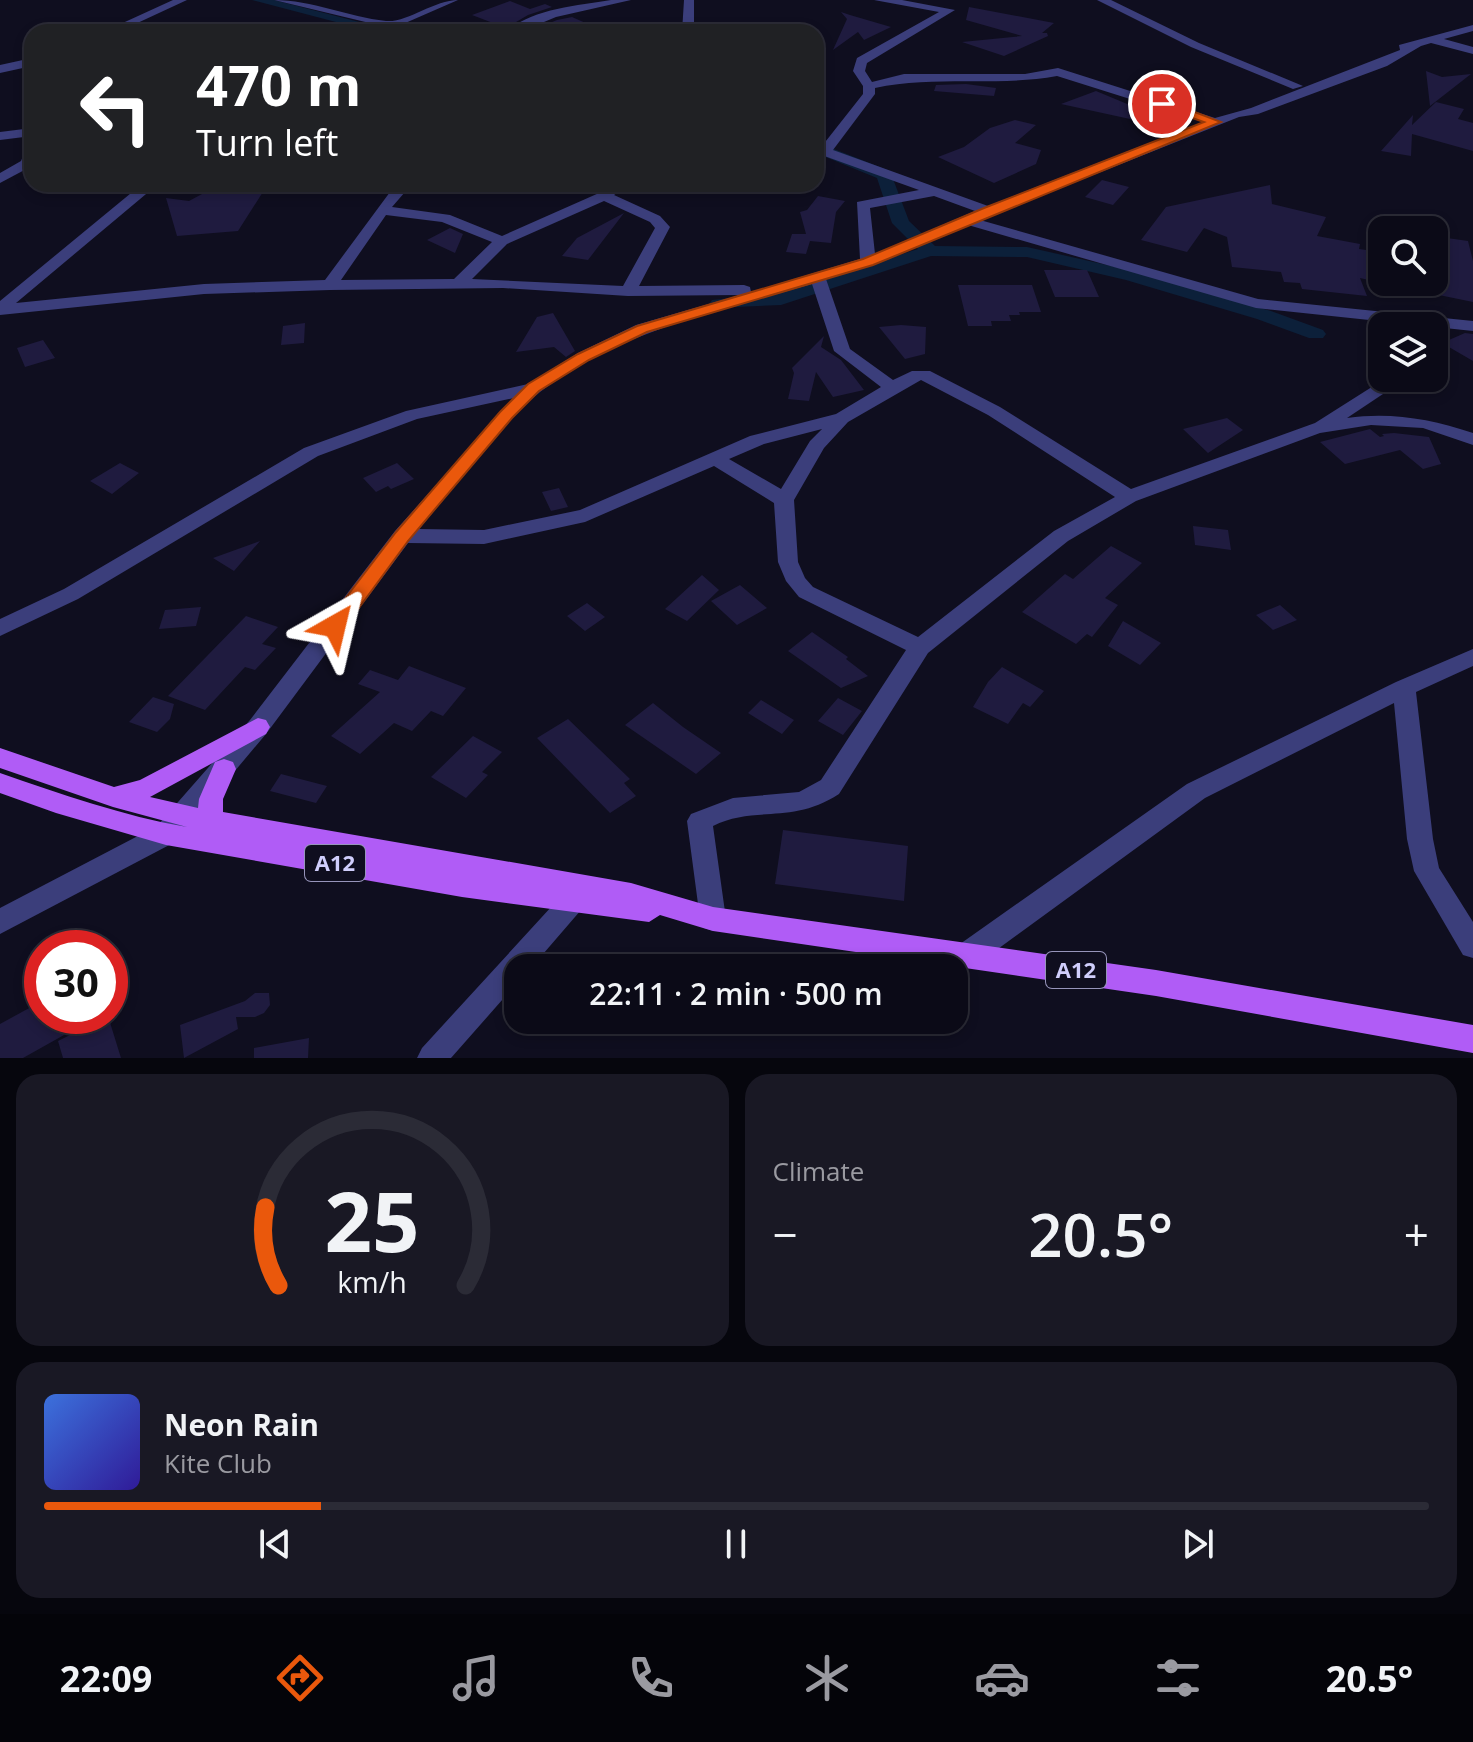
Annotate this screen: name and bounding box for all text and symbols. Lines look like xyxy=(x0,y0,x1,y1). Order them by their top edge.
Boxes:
text: 470 m xyxy=(196,46,362,122)
icon: left xyxy=(64,56,168,160)
pin xyxy=(1128,70,1196,138)
icon: arrive xyxy=(1140,82,1184,126)
text: Turn left xyxy=(196,118,338,167)
map controls xyxy=(1368,216,1448,392)
button: search xyxy=(1368,216,1448,296)
button: layers xyxy=(1368,312,1448,392)
position arrow xyxy=(293,584,377,668)
road number: A12 xyxy=(305,845,365,881)
speed limit sign: 30 xyxy=(24,930,128,1034)
road number: A12 xyxy=(1046,952,1106,988)
text: 22:11 · 2 min · 500 m xyxy=(589,973,883,1014)
text: Climate xyxy=(773,1153,864,1189)
text: 25 xyxy=(325,1163,420,1276)
text: 20.5° xyxy=(1028,1193,1173,1275)
text: − xyxy=(773,1204,798,1264)
text: + xyxy=(1404,1204,1429,1264)
text: km/h xyxy=(338,1262,407,1301)
text: Neon Rain xyxy=(164,1404,319,1445)
text: Kite Club xyxy=(164,1445,272,1481)
icon: previous xyxy=(253,1522,297,1566)
icon: pause xyxy=(714,1522,758,1566)
icon: next xyxy=(1176,1522,1220,1566)
icon: directions xyxy=(272,1650,328,1706)
icon: music xyxy=(448,1650,504,1706)
icon: phone xyxy=(623,1650,679,1706)
icon: climate xyxy=(799,1650,855,1706)
icon: car xyxy=(974,1650,1030,1706)
icon: filters xyxy=(1150,1650,1206,1706)
text: 22:09 xyxy=(60,1654,152,1703)
text: 20.5° xyxy=(1326,1654,1413,1703)

